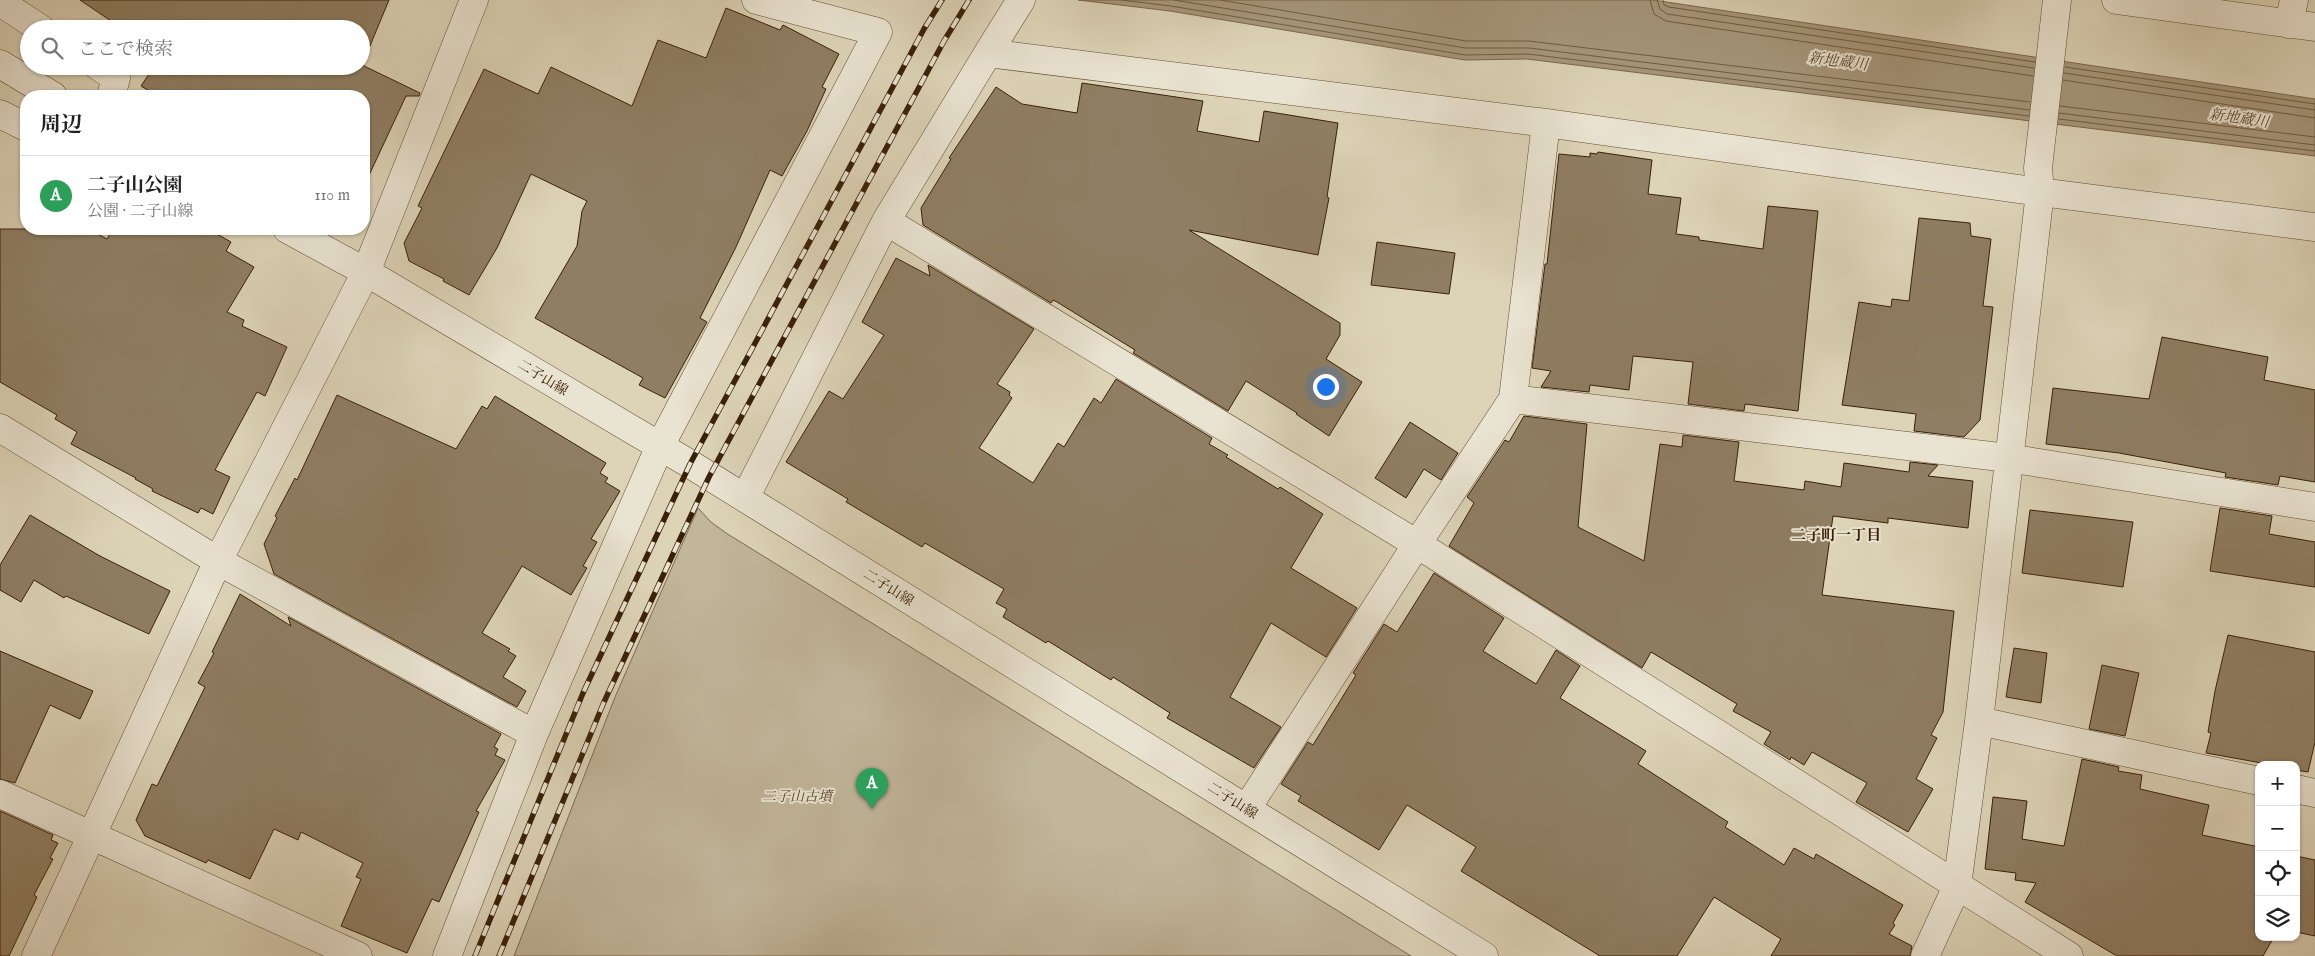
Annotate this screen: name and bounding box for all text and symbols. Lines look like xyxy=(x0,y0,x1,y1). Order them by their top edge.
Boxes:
search box xyxy=(20,20,370,75)
icon: search xyxy=(38,34,66,62)
text: ここで検索 xyxy=(78,38,173,62)
water label: 新地蔵川 xyxy=(1807,48,1871,75)
water label: 新地蔵川 xyxy=(2208,105,2272,132)
text: 周辺 xyxy=(40,112,82,139)
text: 二子山公園 xyxy=(87,174,182,198)
text: A xyxy=(51,186,61,206)
text: 110 m xyxy=(314,186,350,206)
text: 公園 · 二子山線 xyxy=(87,202,194,222)
street label: 二子山線 xyxy=(514,356,571,400)
your location xyxy=(1313,374,1339,400)
district label: 二子町一丁目 xyxy=(1791,526,1881,545)
street label: 二子山線 xyxy=(860,565,917,610)
map controls xyxy=(2255,761,2300,941)
button: + xyxy=(2255,761,2300,806)
pin: A xyxy=(856,768,888,809)
street label: 二子山線 xyxy=(1204,778,1261,823)
park label: 二子山古墳 xyxy=(762,788,834,806)
button: − xyxy=(2255,806,2300,851)
button: locate xyxy=(2255,851,2300,896)
button: layers xyxy=(2255,896,2300,941)

